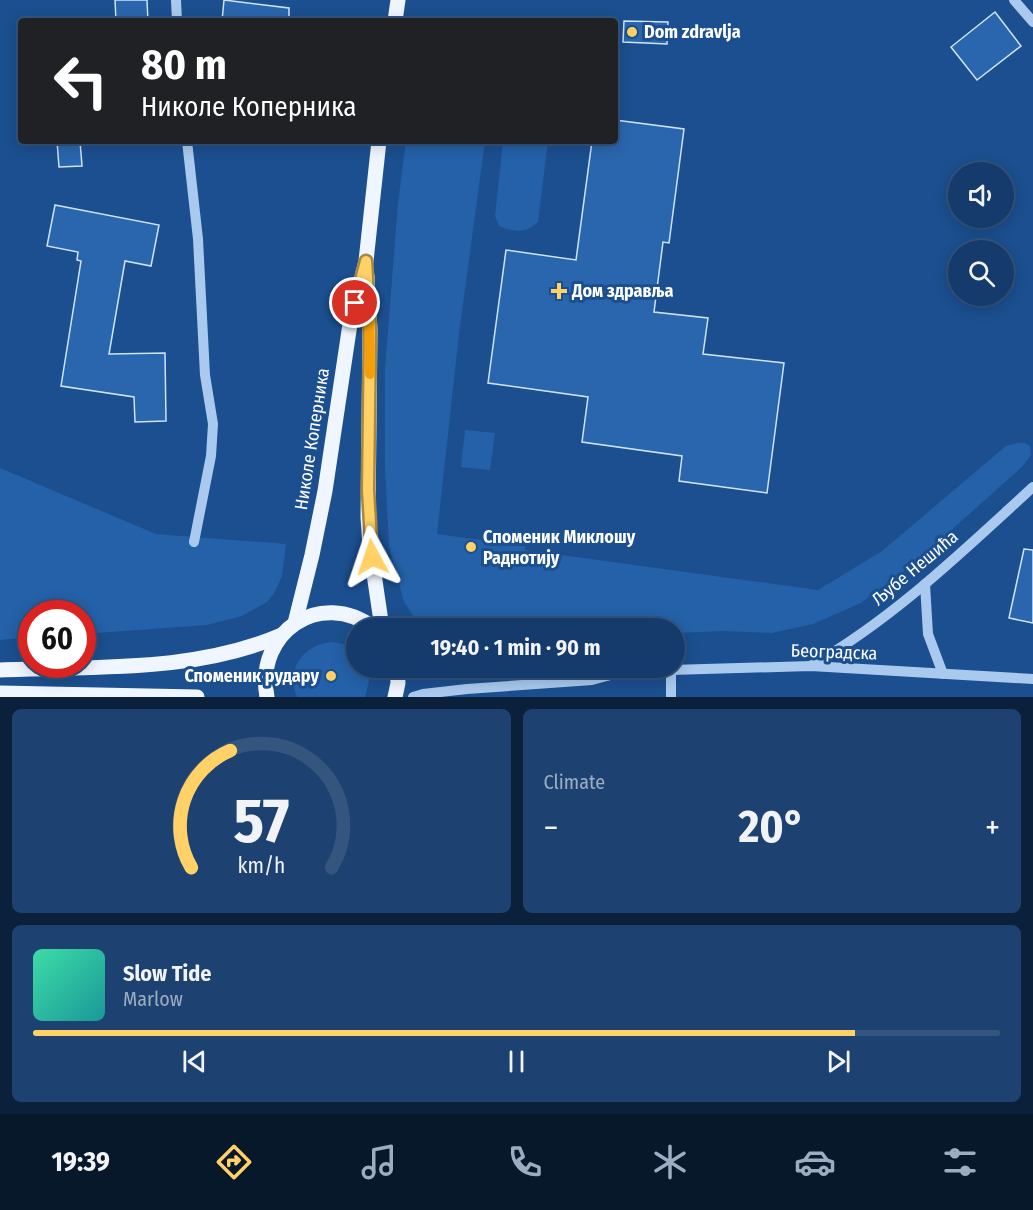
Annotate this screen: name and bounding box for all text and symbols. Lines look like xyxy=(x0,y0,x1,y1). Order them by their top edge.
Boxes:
place label: Dom zdravlja xyxy=(644,21,741,43)
marker: Dom zdravlja xyxy=(625,25,639,39)
text: 80 m xyxy=(141,40,227,90)
icon: left xyxy=(42,42,120,120)
text: Николе Коперника xyxy=(141,91,356,123)
map controls xyxy=(948,162,1014,306)
button: sound xyxy=(948,162,1014,228)
button: search xyxy=(948,240,1014,306)
pin xyxy=(329,277,380,328)
place label: Дом здравља xyxy=(571,280,673,302)
marker: Дом здравља xyxy=(550,282,568,300)
icon: arrive xyxy=(338,286,371,319)
street label: Николе Коперника xyxy=(290,366,334,512)
position arrow xyxy=(340,525,404,589)
street label: Љубе Нешића xyxy=(867,525,963,610)
place label: Споменик Миклошу Раднотију xyxy=(483,526,636,569)
marker: Споменик Миклошу Раднотију xyxy=(464,540,478,554)
speed limit sign: 60 xyxy=(18,600,96,678)
text: 19:40 · 1 min · 90 m xyxy=(431,634,600,661)
street label: Београдска xyxy=(790,639,878,665)
place label: Споменик рудару xyxy=(184,665,319,687)
marker: Споменик рудару xyxy=(324,669,338,683)
text: Climate xyxy=(544,770,605,794)
text: 57 xyxy=(233,784,289,859)
text: 20° xyxy=(738,800,805,854)
text: − xyxy=(544,808,558,848)
text: + xyxy=(985,808,1000,848)
text: km/h xyxy=(237,853,285,879)
text: Slow Tide xyxy=(123,960,211,987)
text: Marlow xyxy=(123,987,183,1011)
icon: previous xyxy=(178,1045,211,1078)
icon: pause xyxy=(500,1045,533,1078)
icon: next xyxy=(822,1045,855,1078)
icon: directions xyxy=(213,1141,255,1183)
icon: music xyxy=(358,1141,400,1183)
icon: phone xyxy=(504,1141,546,1183)
icon: climate xyxy=(649,1141,691,1183)
icon: car xyxy=(794,1141,836,1183)
icon: filters xyxy=(939,1141,981,1183)
text: 19:39 xyxy=(52,1146,110,1178)

